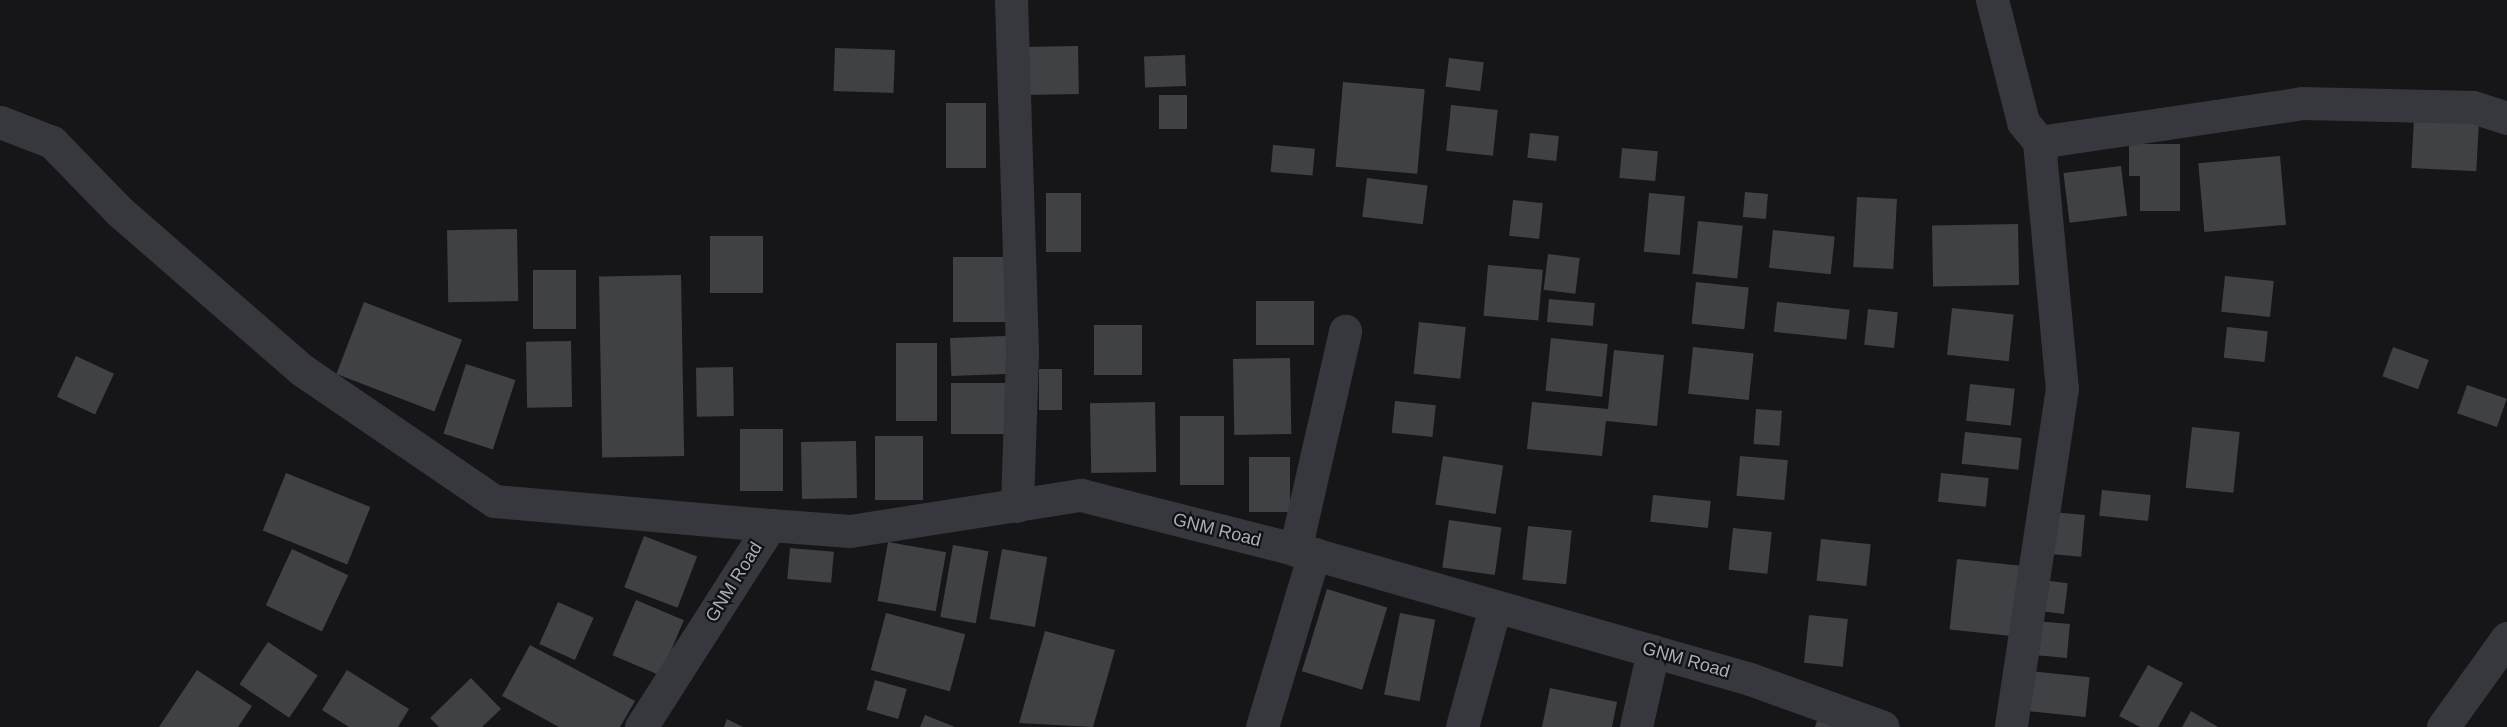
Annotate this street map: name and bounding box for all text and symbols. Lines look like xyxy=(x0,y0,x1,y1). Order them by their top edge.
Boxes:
street label: GNM Road xyxy=(1171,509,1263,551)
street label: GNM Road xyxy=(701,538,767,626)
street label: GNM Road xyxy=(1640,637,1732,683)

